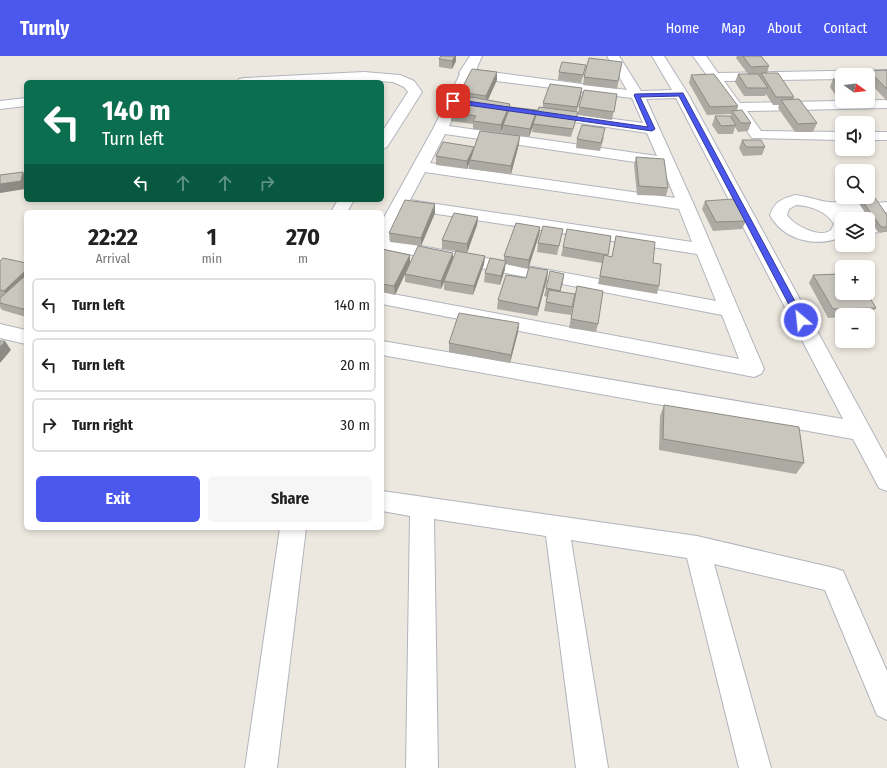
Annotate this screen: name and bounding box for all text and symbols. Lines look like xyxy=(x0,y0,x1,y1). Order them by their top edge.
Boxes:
text: Turnly xyxy=(20,17,69,40)
text: Home xyxy=(666,20,699,37)
text: Map xyxy=(721,20,745,37)
text: About xyxy=(767,20,802,37)
text: Contact xyxy=(824,20,867,37)
north arrow xyxy=(835,68,875,108)
map controls xyxy=(835,68,875,348)
pin xyxy=(436,84,470,118)
icon: arrive xyxy=(442,90,464,112)
text: 140 m xyxy=(102,94,171,127)
icon: left xyxy=(36,96,88,148)
button: sound xyxy=(835,116,875,156)
text: Turn left xyxy=(102,128,164,150)
button: search xyxy=(835,164,875,204)
icon: left xyxy=(130,172,152,194)
icon: ahead xyxy=(172,172,194,194)
icon: ahead xyxy=(214,172,236,194)
icon: right xyxy=(256,172,278,194)
button: layers xyxy=(835,212,875,252)
text: 22:22 xyxy=(88,223,138,251)
text: 1 xyxy=(207,223,217,251)
text: 270 xyxy=(286,223,320,251)
text: Arrival xyxy=(96,251,130,266)
text: min xyxy=(202,251,222,266)
text: m xyxy=(298,251,308,266)
button: + xyxy=(835,260,875,300)
icon: left xyxy=(38,294,60,316)
text: Turn left xyxy=(72,296,125,314)
text: 140 m xyxy=(334,296,370,314)
position arrow xyxy=(780,299,822,341)
button: − xyxy=(835,308,875,348)
icon: left xyxy=(38,354,60,376)
text: Turn left xyxy=(72,356,125,374)
text: 20 m xyxy=(341,356,370,374)
icon: right xyxy=(38,414,60,436)
text: Turn right xyxy=(72,416,133,434)
text: 30 m xyxy=(340,416,370,434)
button: Exit xyxy=(36,476,200,522)
button: Share xyxy=(208,476,372,522)

